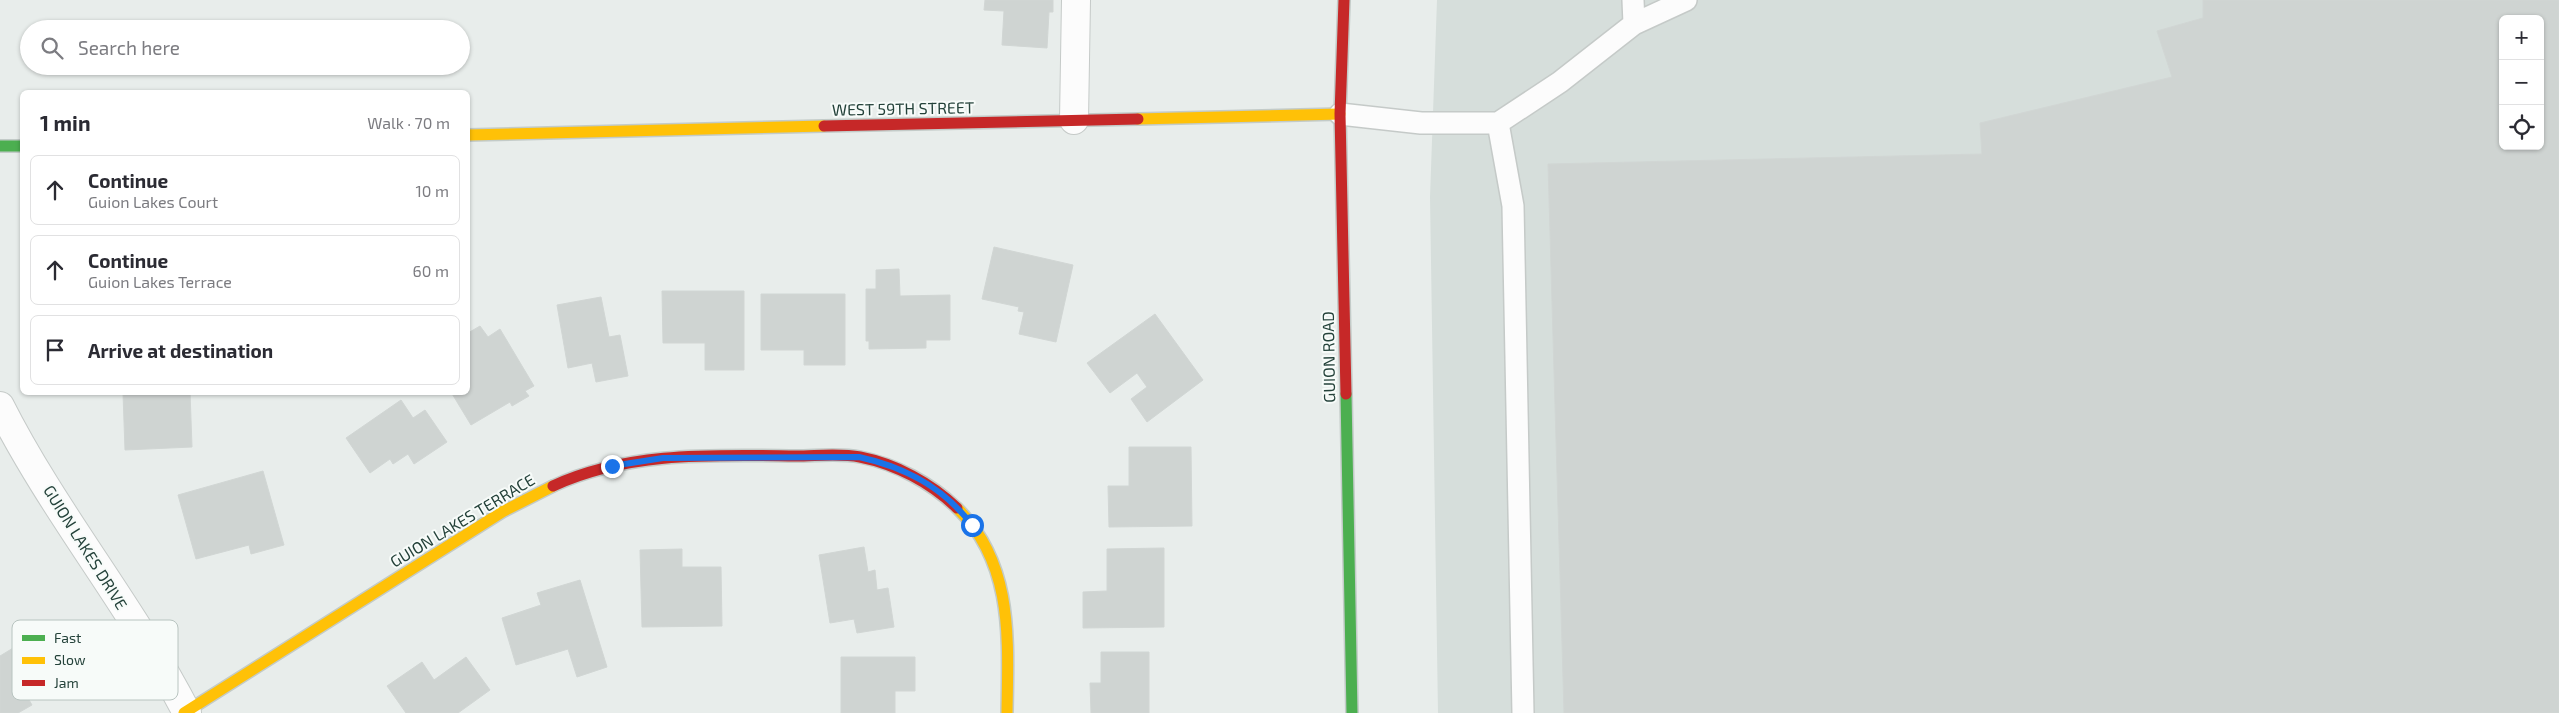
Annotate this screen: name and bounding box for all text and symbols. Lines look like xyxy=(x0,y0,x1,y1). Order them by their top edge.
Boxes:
map controls xyxy=(2499,15,2544,150)
button: + xyxy=(2499,15,2544,60)
search box xyxy=(20,20,470,75)
icon: search xyxy=(38,34,66,62)
text: Search here xyxy=(78,36,180,59)
button: − xyxy=(2499,60,2544,105)
street label: WEST 59TH STREET xyxy=(832,97,974,119)
button: locate xyxy=(2499,105,2544,150)
text: 1 min xyxy=(40,110,91,135)
text: Walk · 70 m xyxy=(367,113,450,132)
text: Continue xyxy=(88,169,168,192)
icon: ahead xyxy=(41,176,69,204)
text: 10 m xyxy=(415,181,449,200)
text: Guion Lakes Court xyxy=(88,192,218,211)
text: Continue xyxy=(88,249,168,272)
icon: ahead xyxy=(41,256,69,284)
text: 60 m xyxy=(413,261,449,280)
text: Guion Lakes Terrace xyxy=(88,272,232,291)
street label: GUION ROAD xyxy=(1318,311,1338,403)
icon: arrive xyxy=(41,336,69,364)
text: Arrive at destination xyxy=(88,339,273,362)
route end xyxy=(601,455,624,478)
street label: GUION LAKES TERRACE xyxy=(386,469,538,571)
street label: GUION LAKES DRIVE xyxy=(40,481,132,613)
route start xyxy=(961,514,984,537)
legend xyxy=(12,620,178,700)
text: Fast xyxy=(54,629,81,646)
text: Slow xyxy=(54,651,86,668)
text: Jam xyxy=(54,674,79,691)

